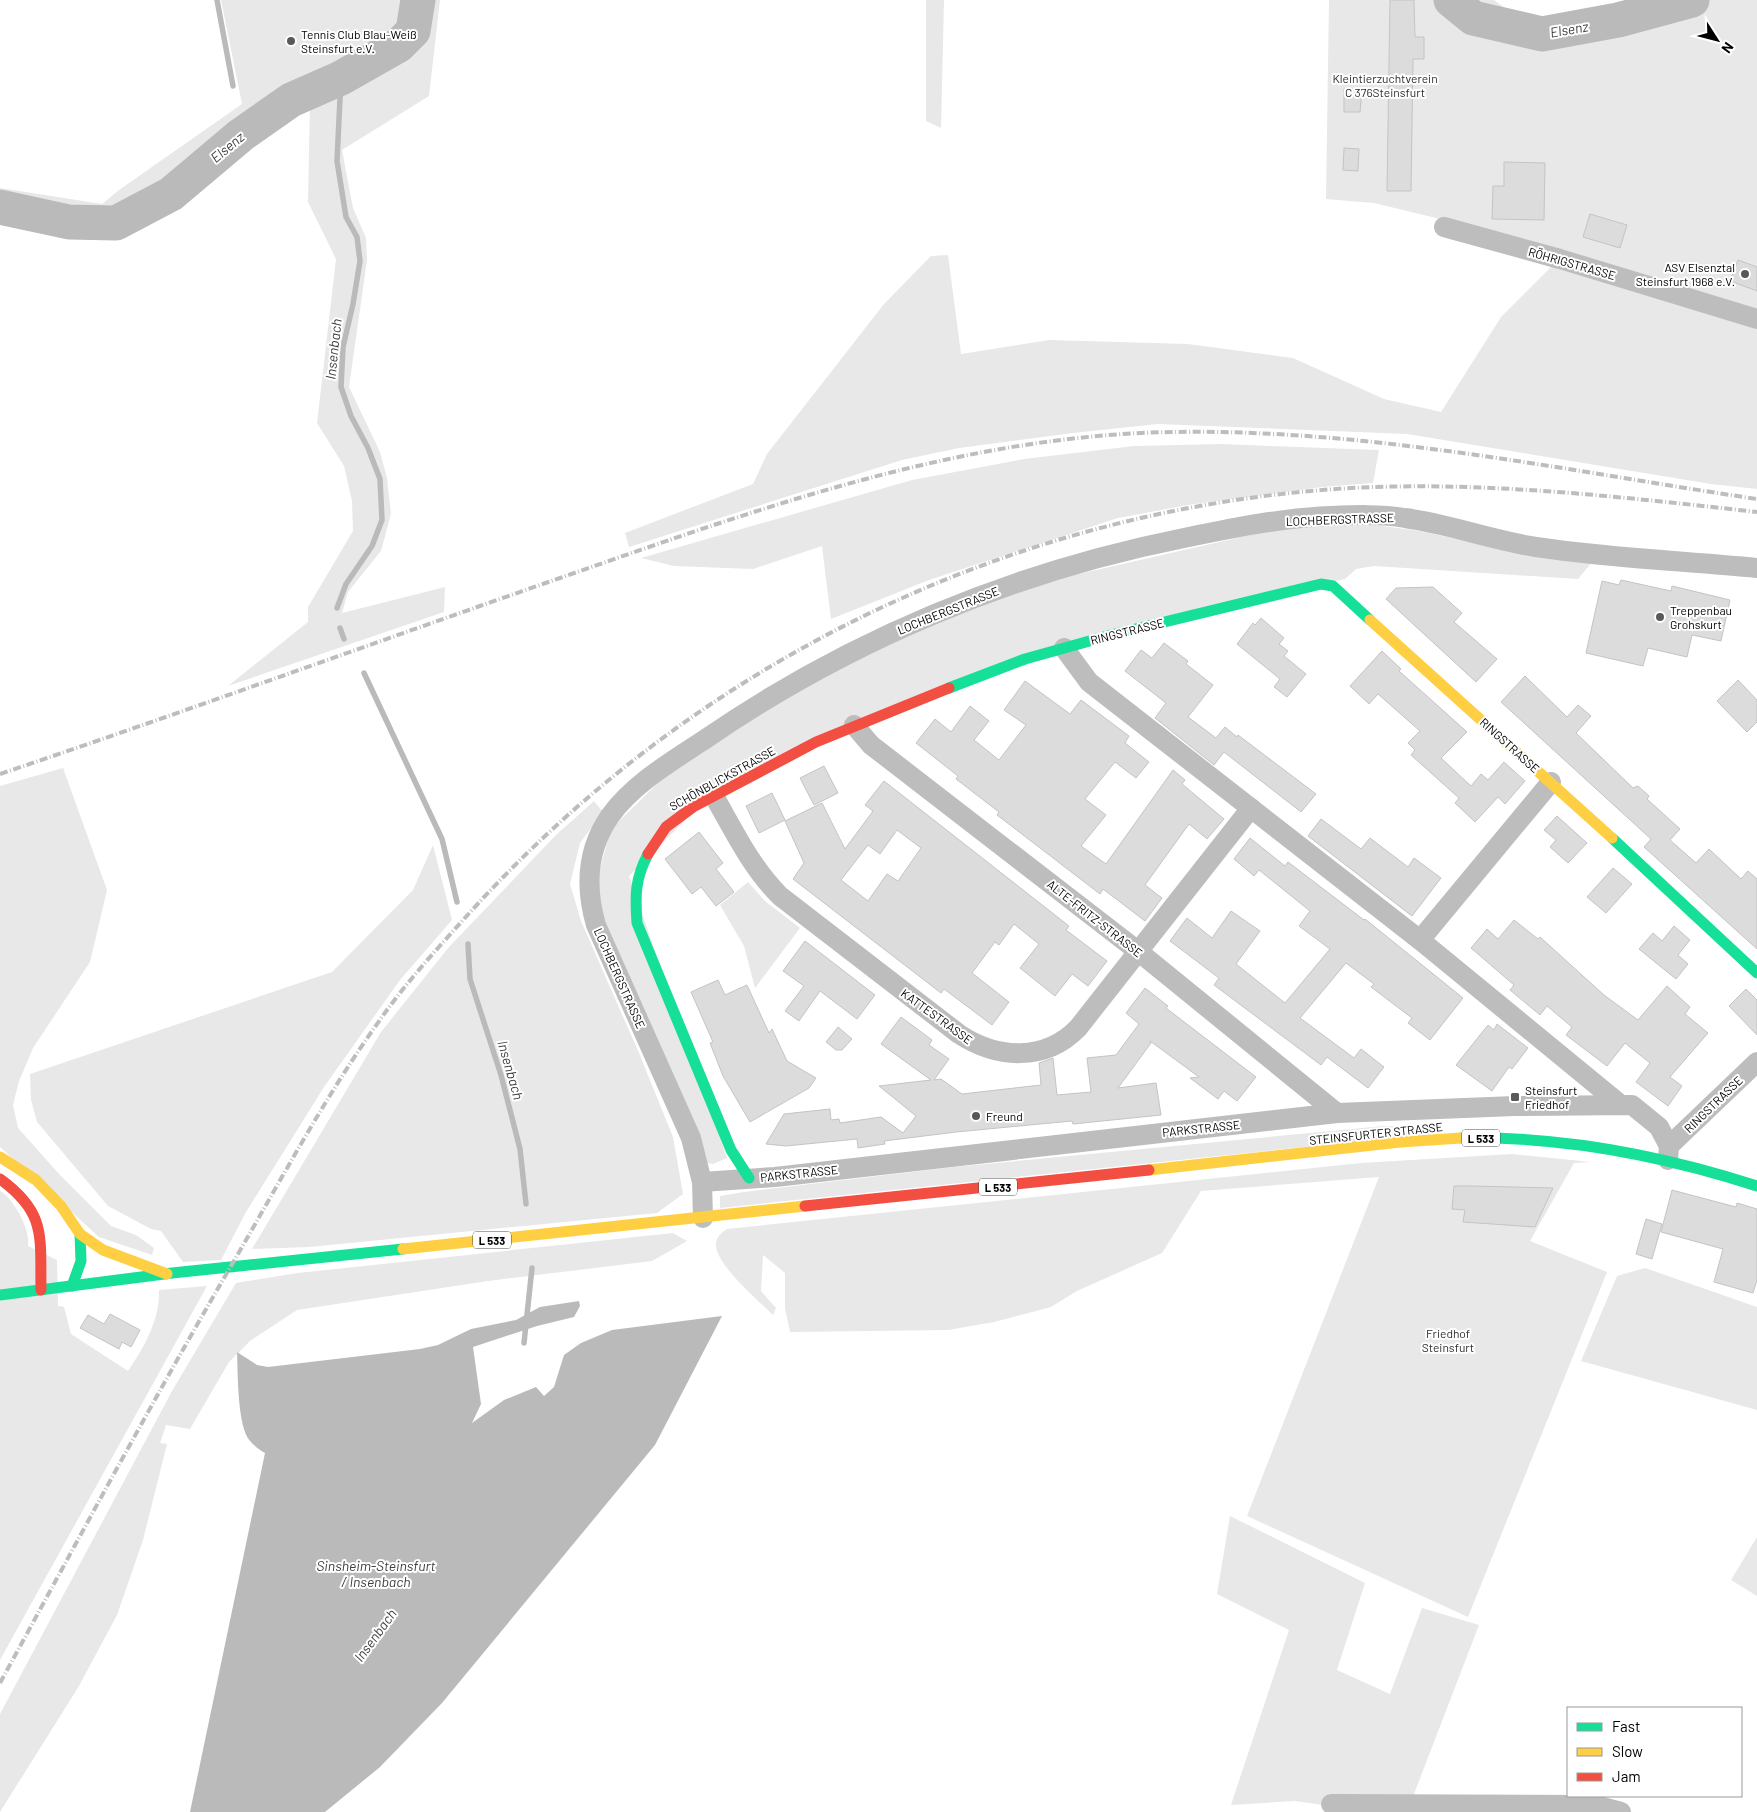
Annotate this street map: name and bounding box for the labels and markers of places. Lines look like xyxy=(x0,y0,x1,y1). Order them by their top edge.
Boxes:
place label: Tennis Club Blau-Weiß Steinsfurt e.V. xyxy=(301,27,417,55)
marker: Tennis Club Blau-Weiß Steinsfurt e.V. xyxy=(285,35,297,47)
place label: ASV Elsenztal Steinsfurt 1968 e.V. xyxy=(1636,260,1735,288)
marker: ASV Elsenztal Steinsfurt 1968 e.V. xyxy=(1739,268,1751,280)
place label: Treppenbau Grohskurt xyxy=(1670,603,1732,631)
marker: Treppenbau Grohskurt xyxy=(1654,611,1666,623)
place label: Steinsfurt Friedhof xyxy=(1525,1083,1578,1111)
marker: Steinsfurt Friedhof xyxy=(1509,1091,1521,1103)
place label: Freund xyxy=(986,1109,1023,1123)
marker: Freund xyxy=(970,1110,982,1122)

